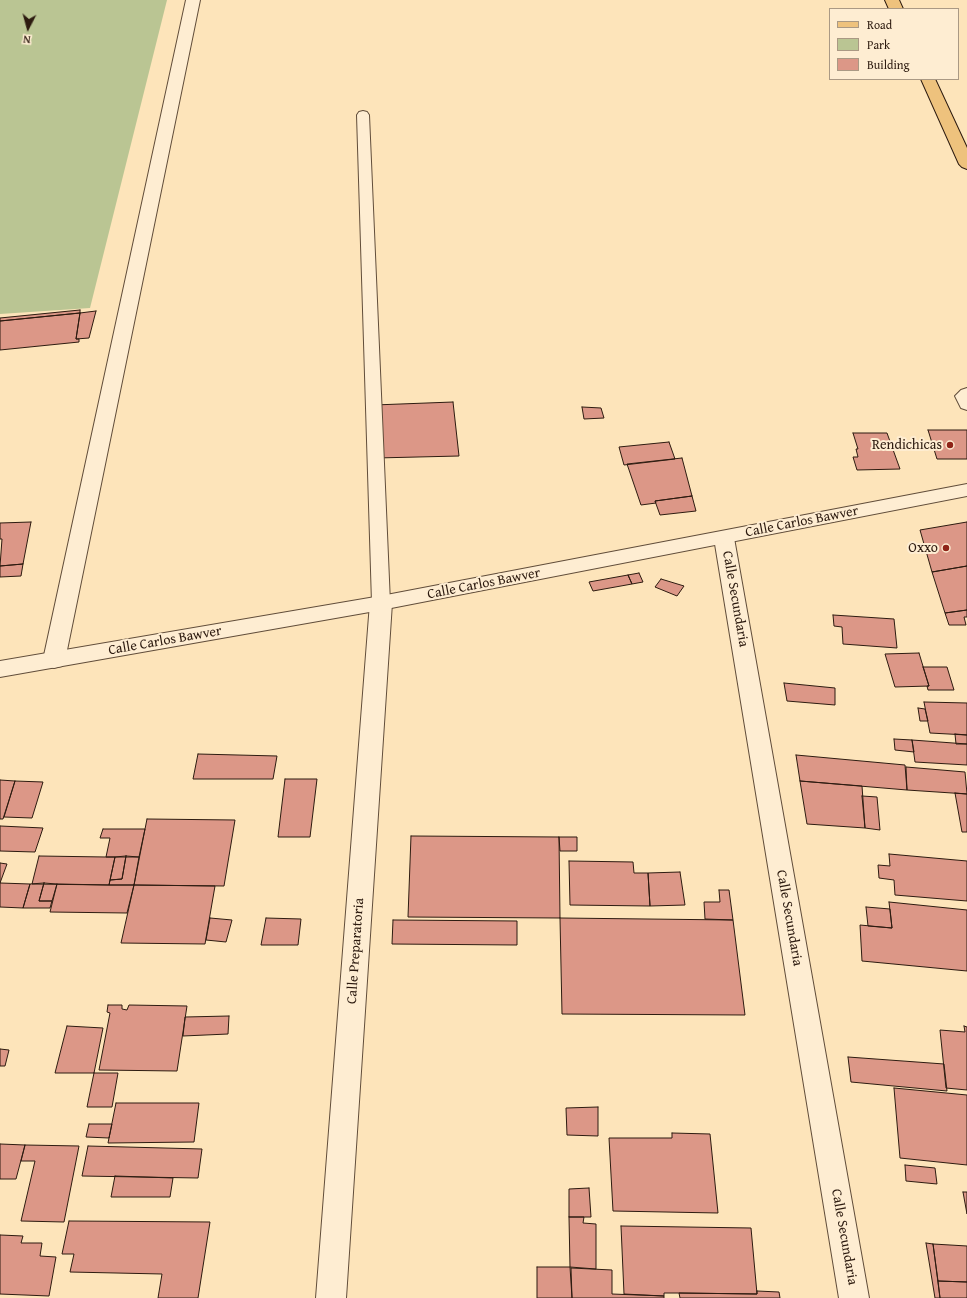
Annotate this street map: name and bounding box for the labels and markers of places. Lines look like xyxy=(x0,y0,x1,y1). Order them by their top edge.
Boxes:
place label: Rendichicas xyxy=(872,437,942,453)
marker: Rendichicas xyxy=(945,440,955,450)
place label: Oxxo xyxy=(908,540,938,556)
marker: Oxxo xyxy=(941,543,951,553)

